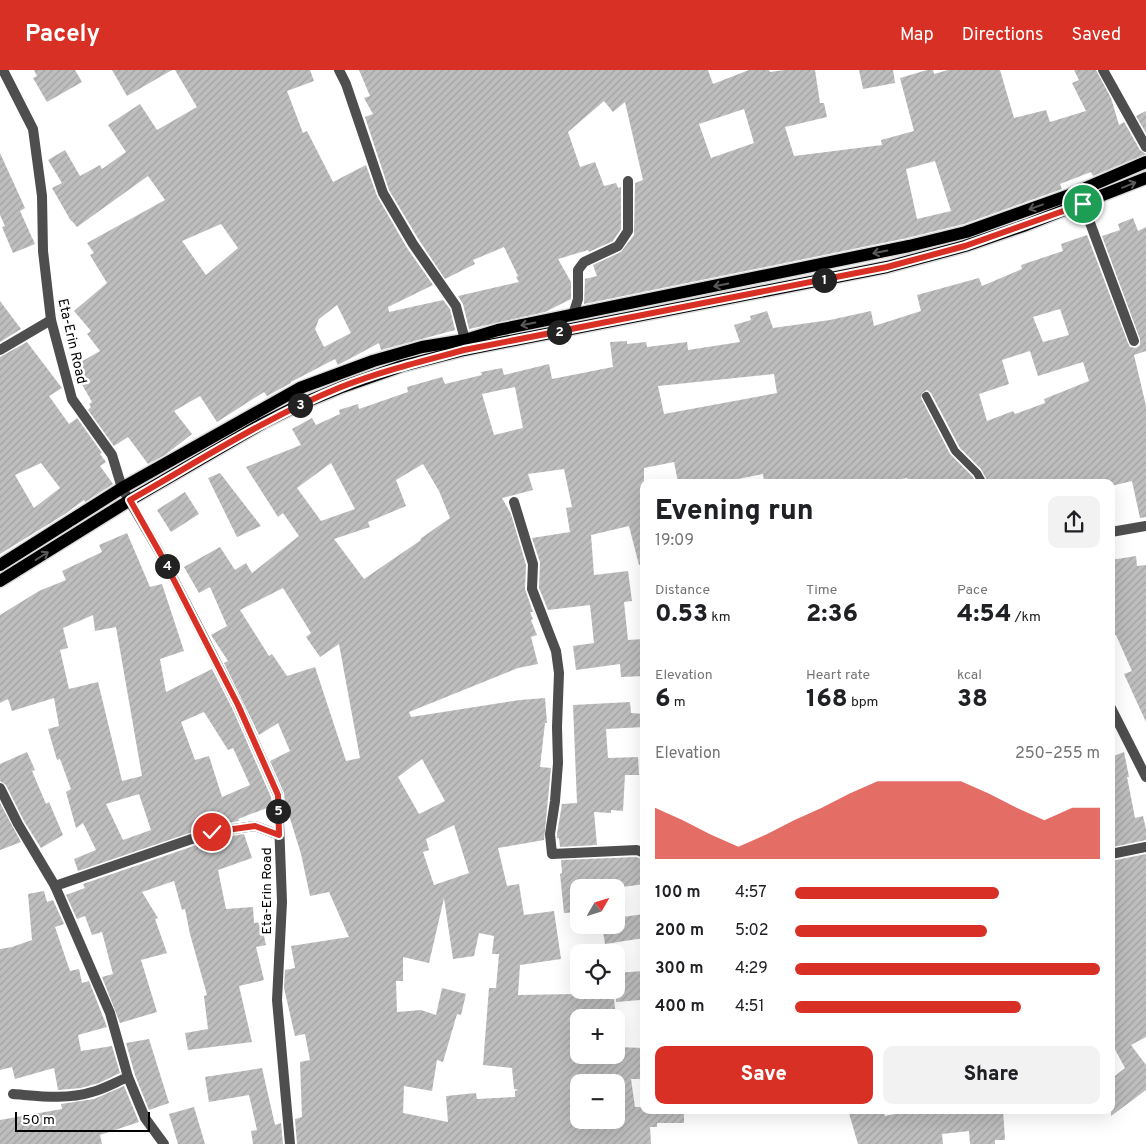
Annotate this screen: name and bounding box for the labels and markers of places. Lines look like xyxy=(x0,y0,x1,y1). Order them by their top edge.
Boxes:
pin xyxy=(1062,183,1104,225)
pin: 1 xyxy=(812,268,836,292)
pin: 2 xyxy=(546,320,572,344)
pin: 3 xyxy=(288,392,312,418)
pin: 4 xyxy=(154,554,180,578)
pin: 5 xyxy=(266,798,290,824)
pin xyxy=(191,811,233,853)

